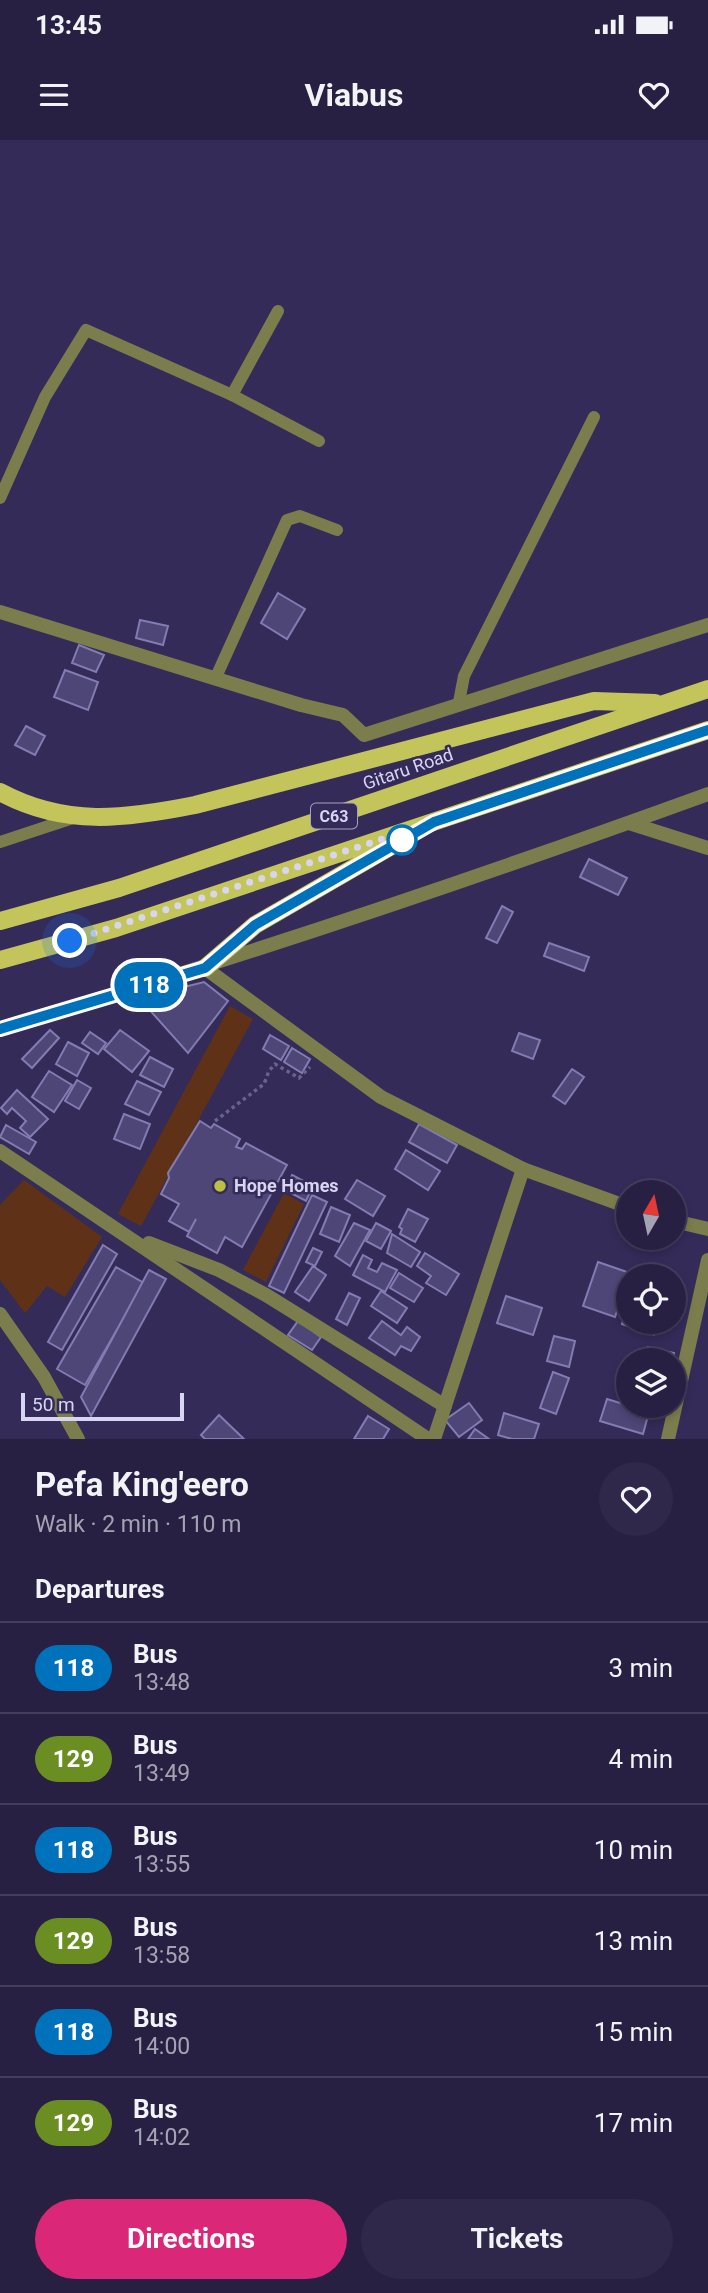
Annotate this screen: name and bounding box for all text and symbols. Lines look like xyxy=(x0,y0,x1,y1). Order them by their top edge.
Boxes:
text: 13:45 xyxy=(35,10,102,40)
icon: menu xyxy=(35,76,73,114)
text: Viabus xyxy=(305,76,403,114)
icon: heart xyxy=(635,76,673,114)
street label: Gitaru Road xyxy=(360,743,456,794)
road number: C63 xyxy=(311,804,357,828)
unlabelled marker xyxy=(387,825,417,855)
your location xyxy=(52,923,87,958)
line badge: 118 xyxy=(109,962,189,1008)
text: 118 xyxy=(128,971,170,999)
place label: Hope Homes xyxy=(234,1175,339,1196)
marker: Hope Homes xyxy=(212,1178,228,1194)
north arrow xyxy=(616,1180,686,1250)
map controls xyxy=(616,1180,686,1418)
button: locate xyxy=(616,1264,686,1334)
button: layers xyxy=(616,1348,686,1418)
scale bar xyxy=(21,1390,184,1422)
text: 50 m xyxy=(32,1393,75,1416)
button: heart xyxy=(599,1462,673,1536)
text: Pefa King'eero xyxy=(35,1465,249,1504)
text: Walk · 2 min · 110 m xyxy=(35,1511,241,1538)
text: Departures xyxy=(35,1574,165,1604)
text: Bus xyxy=(133,1639,178,1669)
text: 3 min xyxy=(608,1653,673,1683)
text: 118 xyxy=(53,1654,94,1682)
text: 13:48 xyxy=(133,1669,190,1696)
text: Bus xyxy=(133,1730,178,1760)
text: 4 min xyxy=(608,1744,673,1774)
text: 129 xyxy=(53,1745,94,1773)
text: 13:49 xyxy=(133,1760,190,1787)
text: Bus xyxy=(133,1821,178,1851)
text: 10 min xyxy=(594,1835,673,1865)
text: 118 xyxy=(53,1836,94,1864)
text: 13:55 xyxy=(133,1851,190,1878)
text: Bus xyxy=(133,1912,178,1942)
text: 13 min xyxy=(594,1926,673,1956)
text: 129 xyxy=(53,1927,94,1955)
text: 13:58 xyxy=(133,1942,190,1969)
text: Bus xyxy=(133,2003,178,2033)
text: 15 min xyxy=(594,2017,673,2047)
text: 118 xyxy=(53,2018,94,2046)
text: 14:00 xyxy=(133,2033,190,2060)
text: Bus xyxy=(133,2094,178,2124)
text: 17 min xyxy=(594,2108,673,2138)
text: 129 xyxy=(53,2109,94,2137)
text: 14:02 xyxy=(133,2124,190,2151)
button: Directions xyxy=(35,2199,347,2279)
button: Tickets xyxy=(361,2199,673,2279)

